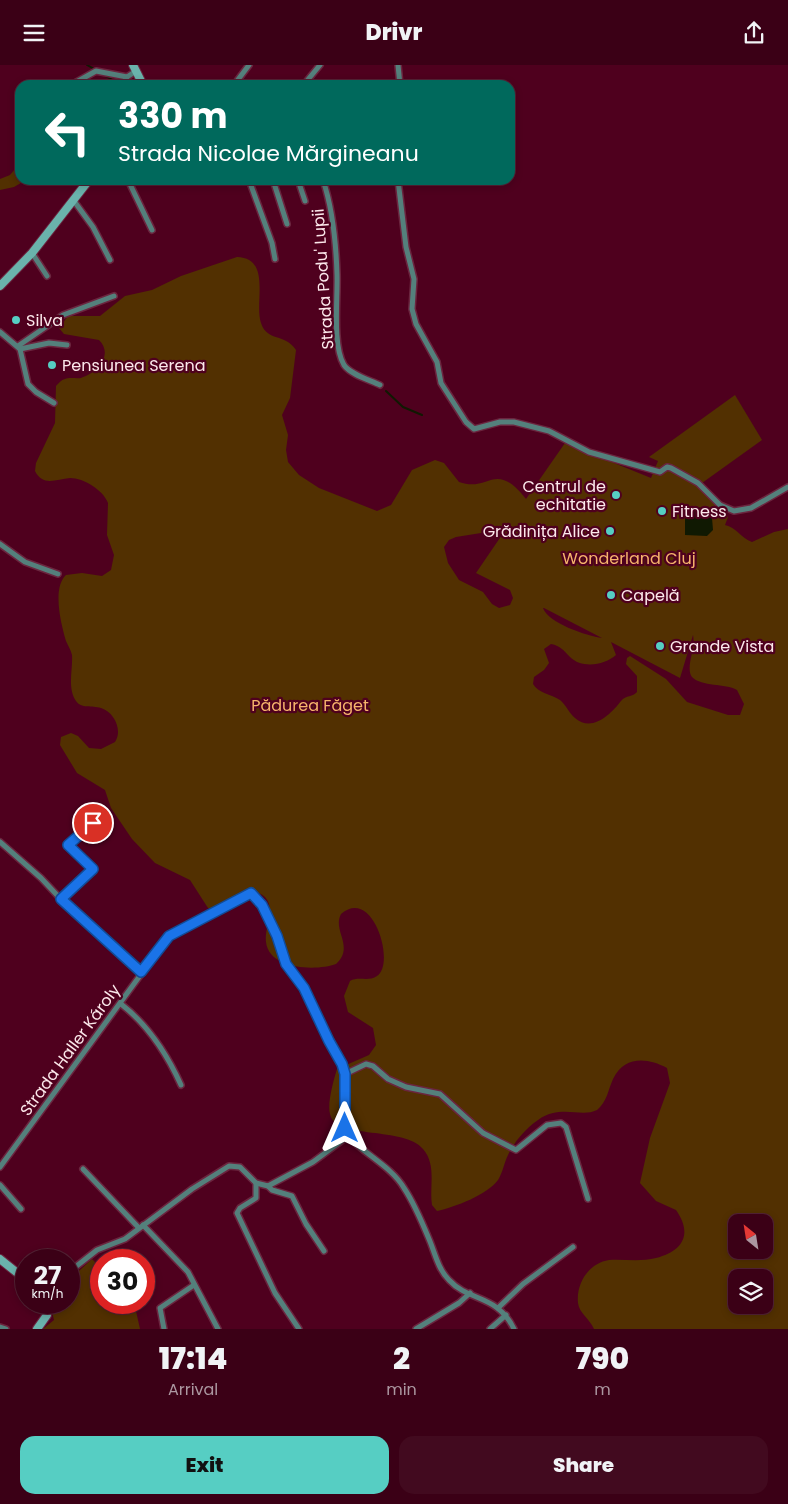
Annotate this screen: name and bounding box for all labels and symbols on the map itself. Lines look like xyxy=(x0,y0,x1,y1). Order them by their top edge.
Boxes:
street label: Strada Podu' Lupii xyxy=(307,208,339,350)
place label: Silva xyxy=(26,309,63,332)
marker: Silva xyxy=(10,314,22,326)
place label: Pensiunea Serena xyxy=(62,354,205,377)
marker: Pensiunea Serena xyxy=(46,359,58,371)
place label: Centrul de echitatie xyxy=(523,475,606,516)
marker: Centrul de echitatie xyxy=(610,489,622,501)
place label: Fitness xyxy=(672,500,727,523)
marker: Fitness xyxy=(656,505,668,517)
place label: Grădinița Alice xyxy=(483,520,600,543)
marker: Grădinița Alice xyxy=(604,525,616,537)
park label: Wonderland Cluj xyxy=(562,547,696,570)
place label: Capelă xyxy=(621,584,680,607)
marker: Capelă xyxy=(605,589,617,601)
place label: Grande Vista xyxy=(670,635,774,658)
marker: Grande Vista xyxy=(654,640,666,652)
park label: Pădurea Făget xyxy=(251,694,369,717)
pin xyxy=(72,802,114,844)
street label: Strada Haller Károly xyxy=(14,980,126,1120)
position arrow xyxy=(318,1101,370,1153)
north arrow xyxy=(728,1214,772,1259)
speed limit sign: 30 xyxy=(90,1249,155,1314)

